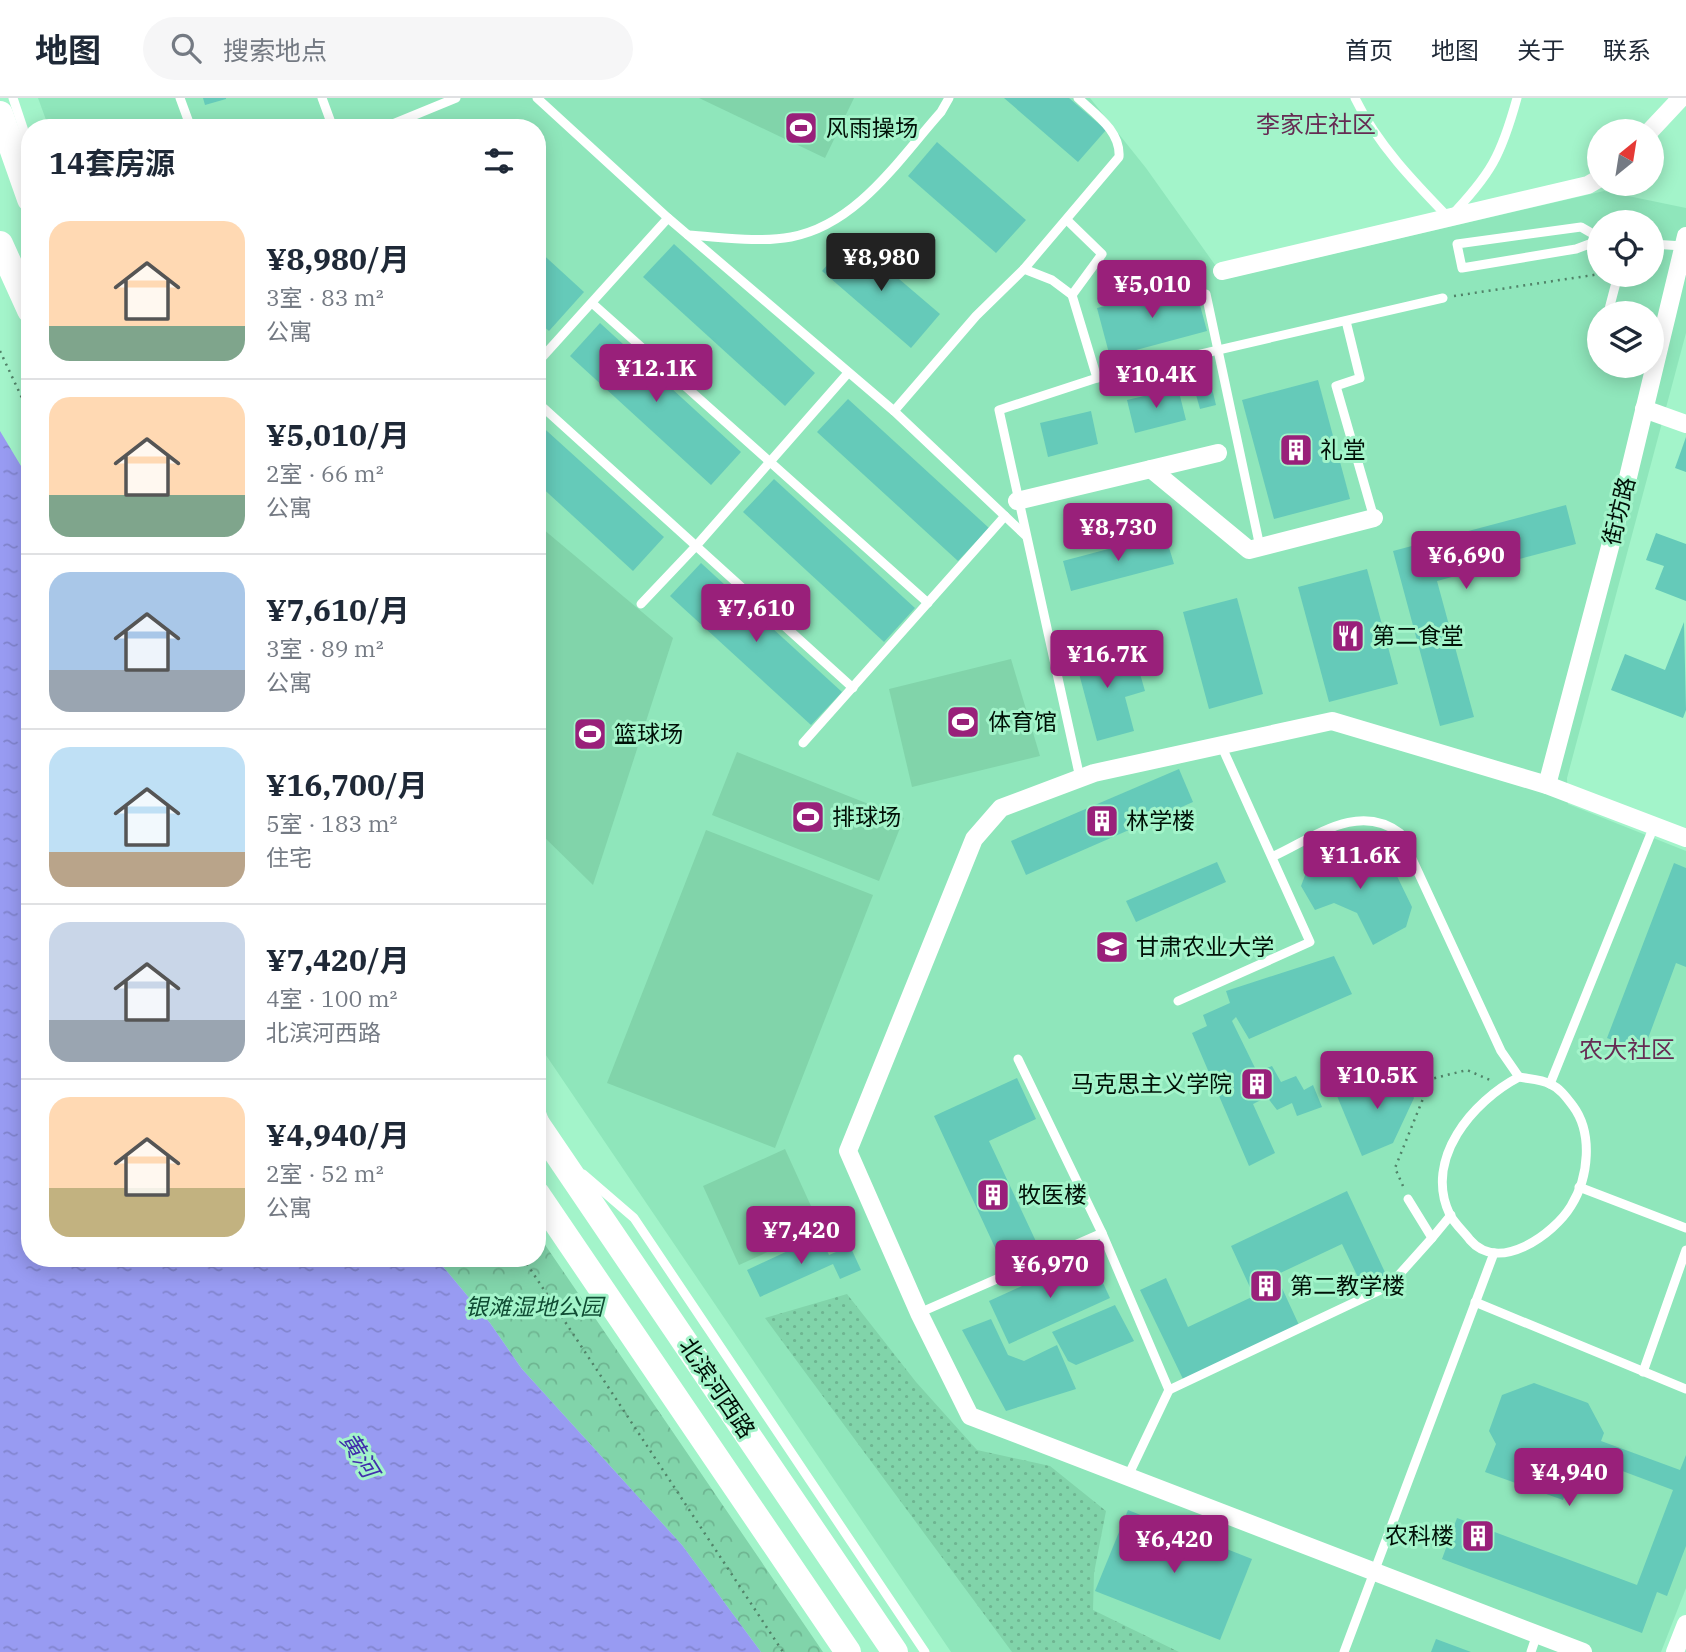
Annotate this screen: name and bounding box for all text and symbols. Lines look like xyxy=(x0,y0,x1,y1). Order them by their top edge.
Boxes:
search box xyxy=(143,17,633,80)
text: 地图 xyxy=(35,28,101,71)
icon: search xyxy=(167,29,205,67)
text: 搜索地点 xyxy=(223,33,327,67)
text: 首页 xyxy=(1345,34,1393,66)
text: 地图 xyxy=(1431,34,1479,66)
text: 关于 xyxy=(1517,34,1565,66)
text: 联系 xyxy=(1603,34,1651,66)
district label: 李家庄社区 xyxy=(1256,108,1376,140)
sports icon: 风雨操场 xyxy=(782,109,820,147)
place label: 风雨操场 xyxy=(826,112,918,142)
north arrow xyxy=(1587,119,1664,196)
map controls xyxy=(1587,119,1664,378)
icon: filters xyxy=(480,142,518,180)
text: 14套房源 xyxy=(49,143,175,182)
button: locate xyxy=(1587,210,1664,287)
pin: ¥8,980 xyxy=(824,234,938,293)
text: ¥8,980/月 xyxy=(266,239,410,278)
text: ¥8,980 xyxy=(842,241,920,271)
icon: home xyxy=(105,249,189,333)
pin: ¥5,010 xyxy=(1095,260,1209,320)
text: ¥5,010 xyxy=(1113,268,1191,298)
text: 3室 · 83 m² xyxy=(266,282,384,312)
button: layers xyxy=(1587,301,1664,378)
text: 公寓 xyxy=(266,316,312,346)
pin: ¥12.1K xyxy=(599,344,713,404)
pin: ¥10.4K xyxy=(1099,350,1213,410)
text: ¥12.1K xyxy=(615,352,697,382)
text: ¥10.4K xyxy=(1115,358,1197,388)
text: ¥5,010/月 xyxy=(266,415,410,454)
icon: home xyxy=(105,425,189,509)
building icon: 礼堂 xyxy=(1277,431,1315,469)
place label: 礼堂 xyxy=(1320,434,1366,464)
text: 2室 · 66 m² xyxy=(266,458,384,488)
street label: 街坊路 xyxy=(1595,474,1641,548)
text: 公寓 xyxy=(266,492,312,522)
pin: ¥8,730 xyxy=(1061,504,1175,563)
text: ¥8,730 xyxy=(1079,511,1157,541)
pin: ¥6,690 xyxy=(1409,532,1523,591)
text: ¥6,690 xyxy=(1427,539,1505,569)
pin: ¥7,610 xyxy=(699,584,813,644)
text: ¥7,610/月 xyxy=(266,590,410,629)
text: ¥7,610 xyxy=(717,592,795,622)
icon: home xyxy=(105,600,189,684)
restaurant icon: 第二食堂 xyxy=(1329,617,1367,655)
place label: 第二食堂 xyxy=(1372,620,1464,650)
pin: ¥16.7K xyxy=(1050,630,1164,690)
text: 3室 · 89 m² xyxy=(266,633,384,663)
text: ¥16.7K xyxy=(1066,638,1148,668)
text: 公寓 xyxy=(266,667,312,697)
sports icon: 体育馆 xyxy=(944,703,982,741)
place label: 体育馆 xyxy=(988,706,1057,736)
sports icon: 篮球场 xyxy=(571,715,609,753)
place label: 篮球场 xyxy=(614,718,683,748)
text: ¥16,700/月 xyxy=(266,765,428,804)
icon: home xyxy=(105,775,189,859)
sports icon: 排球场 xyxy=(789,798,827,836)
place label: 排球场 xyxy=(832,801,901,831)
building icon: 林学楼 xyxy=(1083,802,1121,840)
place label: 林学楼 xyxy=(1126,805,1195,835)
text: 5室 · 183 m² xyxy=(266,808,398,838)
pin: ¥11.6K xyxy=(1303,832,1417,891)
text: ¥11.6K xyxy=(1319,839,1401,869)
text: 住宅 xyxy=(266,842,312,872)
school or university icon: 甘肃农业大学 xyxy=(1093,928,1131,966)
place label: 甘肃农业大学 xyxy=(1136,931,1274,961)
text: ¥7,420/月 xyxy=(266,940,410,979)
icon: home xyxy=(105,950,189,1034)
text: 4室 · 100 m² xyxy=(266,983,398,1013)
text: 北滨河西路 xyxy=(266,1017,381,1047)
district label: 农大社区 xyxy=(1579,1033,1675,1065)
pin: ¥10.5K xyxy=(1320,1052,1434,1111)
text: ¥10.5K xyxy=(1336,1059,1418,1089)
building icon: 马克思主义学院 xyxy=(1238,1065,1276,1103)
place label: 马克思主义学院 xyxy=(1071,1068,1232,1098)
text: ¥4,940/月 xyxy=(266,1115,410,1154)
icon: home xyxy=(105,1125,189,1209)
text: 2室 · 52 m² xyxy=(266,1158,384,1188)
building icon: 牧医楼 xyxy=(974,1176,1012,1214)
place label: 牧医楼 xyxy=(1018,1179,1087,1209)
text: 公寓 xyxy=(266,1192,312,1222)
pin: ¥7,420 xyxy=(744,1206,858,1266)
text: ¥7,420 xyxy=(762,1214,840,1244)
pin: ¥6,970 xyxy=(993,1240,1107,1300)
text: ¥6,970 xyxy=(1011,1248,1089,1278)
building icon: 第二教学楼 xyxy=(1247,1267,1285,1305)
place label: 第二教学楼 xyxy=(1290,1270,1405,1300)
park label: 银滩湿地公园 xyxy=(465,1291,606,1321)
street label: 北滨河西路 xyxy=(673,1331,762,1443)
water label: 黄河 xyxy=(334,1426,388,1487)
pin: ¥4,940 xyxy=(1512,1448,1626,1508)
text: ¥4,940 xyxy=(1530,1456,1608,1486)
pin: ¥6,420 xyxy=(1117,1516,1231,1575)
building icon: 农科楼 xyxy=(1459,1517,1497,1555)
place label: 农科楼 xyxy=(1385,1520,1454,1550)
text: ¥6,420 xyxy=(1135,1523,1213,1553)

